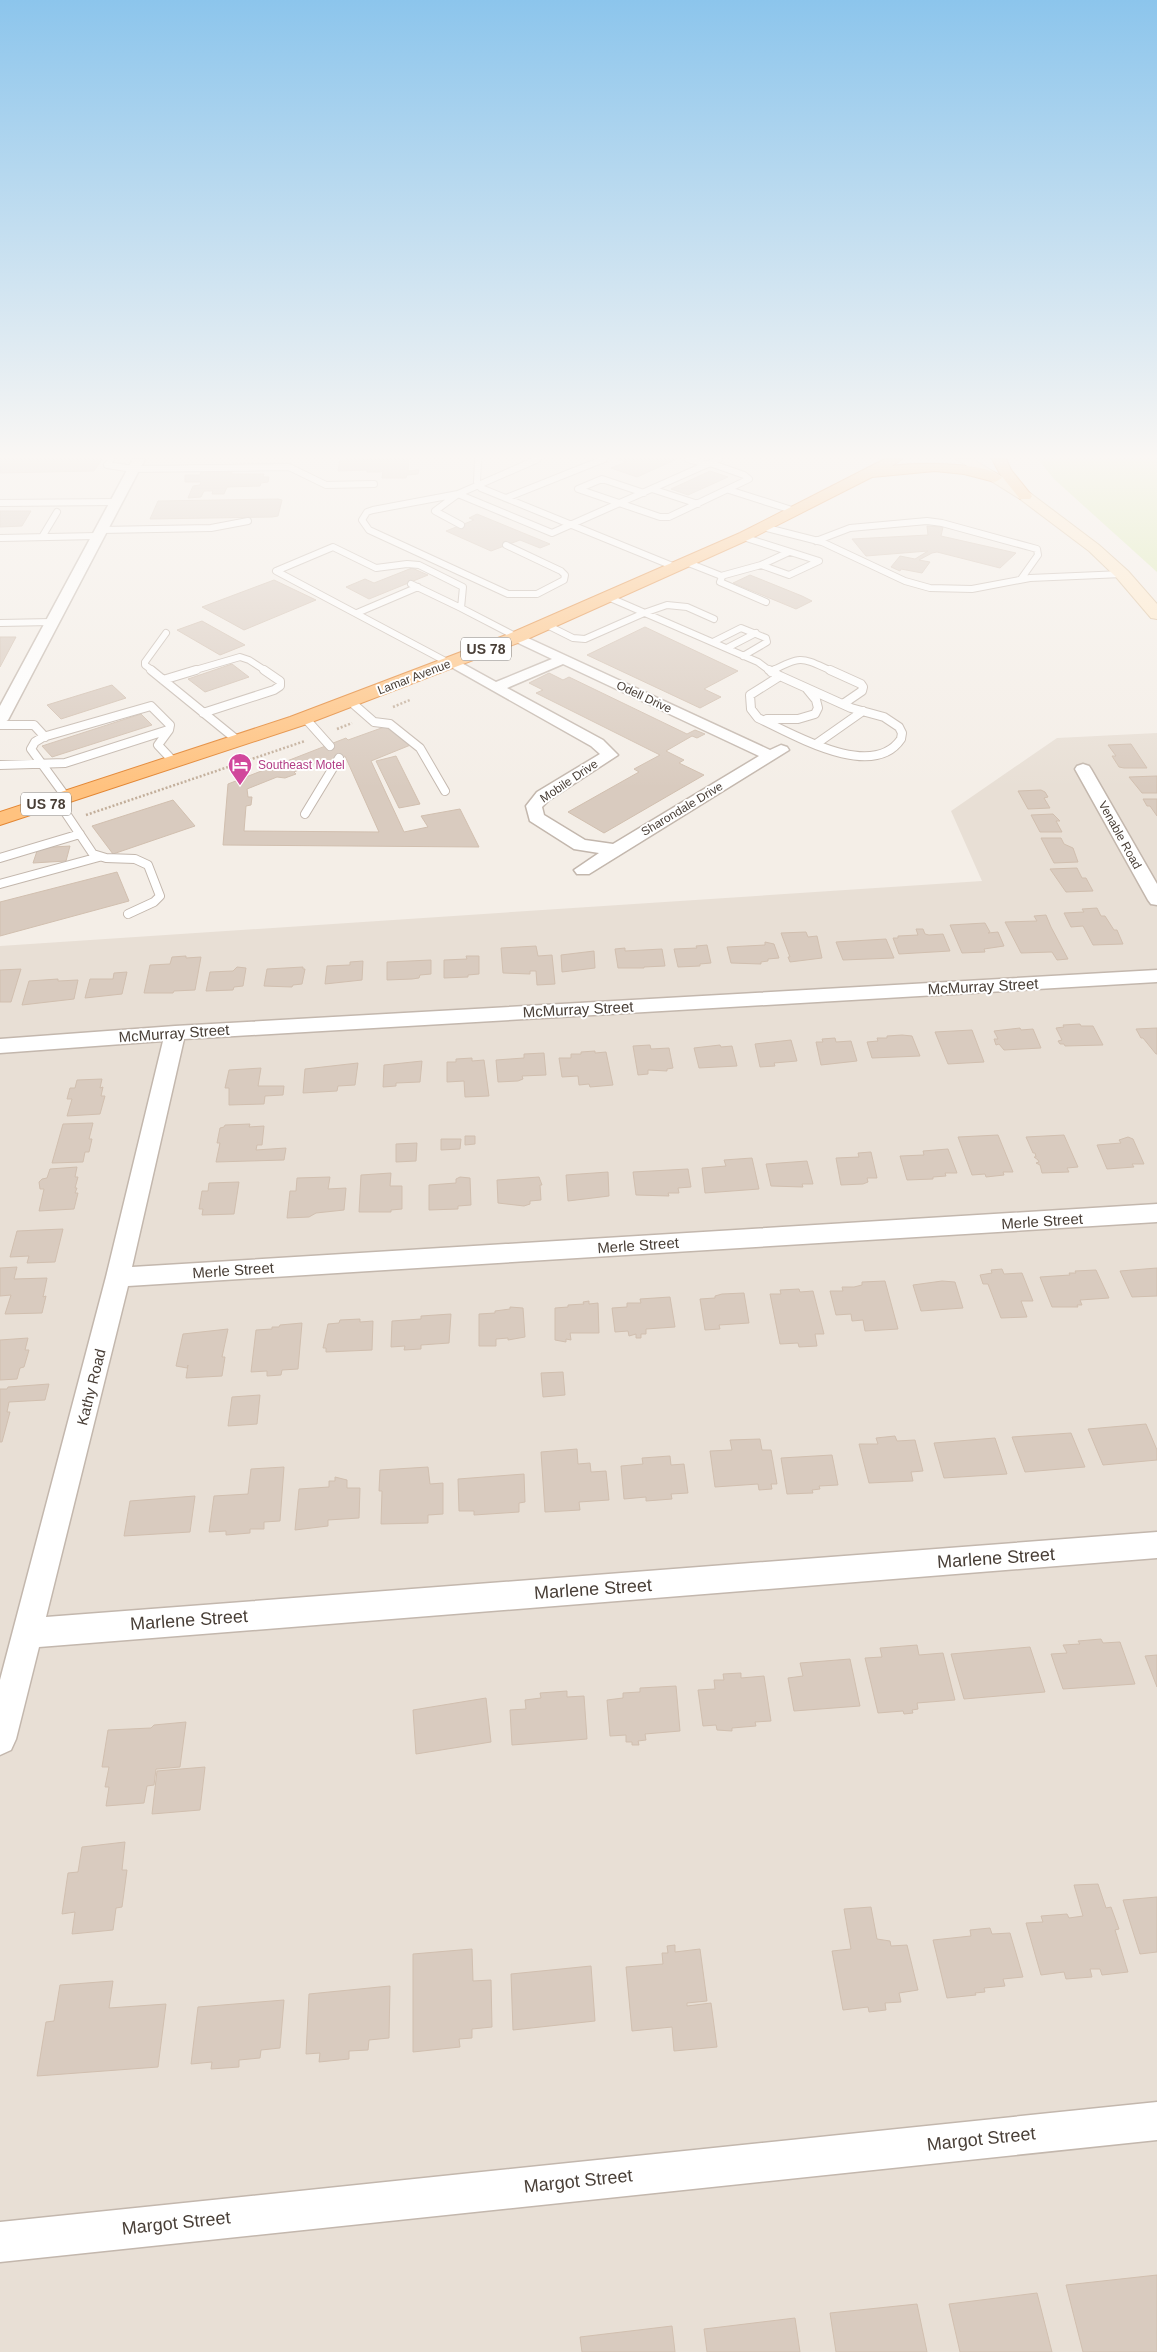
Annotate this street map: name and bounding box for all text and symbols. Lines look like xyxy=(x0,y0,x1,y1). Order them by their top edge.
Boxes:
road number: US 78 xyxy=(461,638,511,661)
street label: Lamar Avenue xyxy=(375,657,453,697)
street label: Odell Drive xyxy=(614,678,674,716)
hotel icon: Southeast Motel xyxy=(227,752,253,786)
street label: Mobile Drive xyxy=(537,756,601,805)
place label: Southeast Motel xyxy=(258,758,345,772)
street label: Sharondale Drive xyxy=(639,779,726,839)
road number: US 78 xyxy=(21,792,71,816)
street label: Venable Road xyxy=(1096,799,1144,871)
street label: McMurray Street xyxy=(927,975,1040,997)
street label: McMurray Street xyxy=(522,998,635,1020)
street label: McMurray Street xyxy=(118,1021,231,1045)
street label: Merle Street xyxy=(1001,1210,1084,1232)
street label: Merle Street xyxy=(597,1234,680,1256)
street label: Merle Street xyxy=(192,1259,275,1281)
street label: Kathy Road xyxy=(73,1347,109,1427)
street label: Marlene Street xyxy=(936,1544,1056,1572)
street label: Marlene Street xyxy=(533,1575,653,1603)
street label: Marlene Street xyxy=(129,1606,249,1634)
street label: Margot Street xyxy=(926,2123,1036,2155)
street label: Margot Street xyxy=(523,2165,633,2197)
street label: Margot Street xyxy=(121,2207,231,2239)

